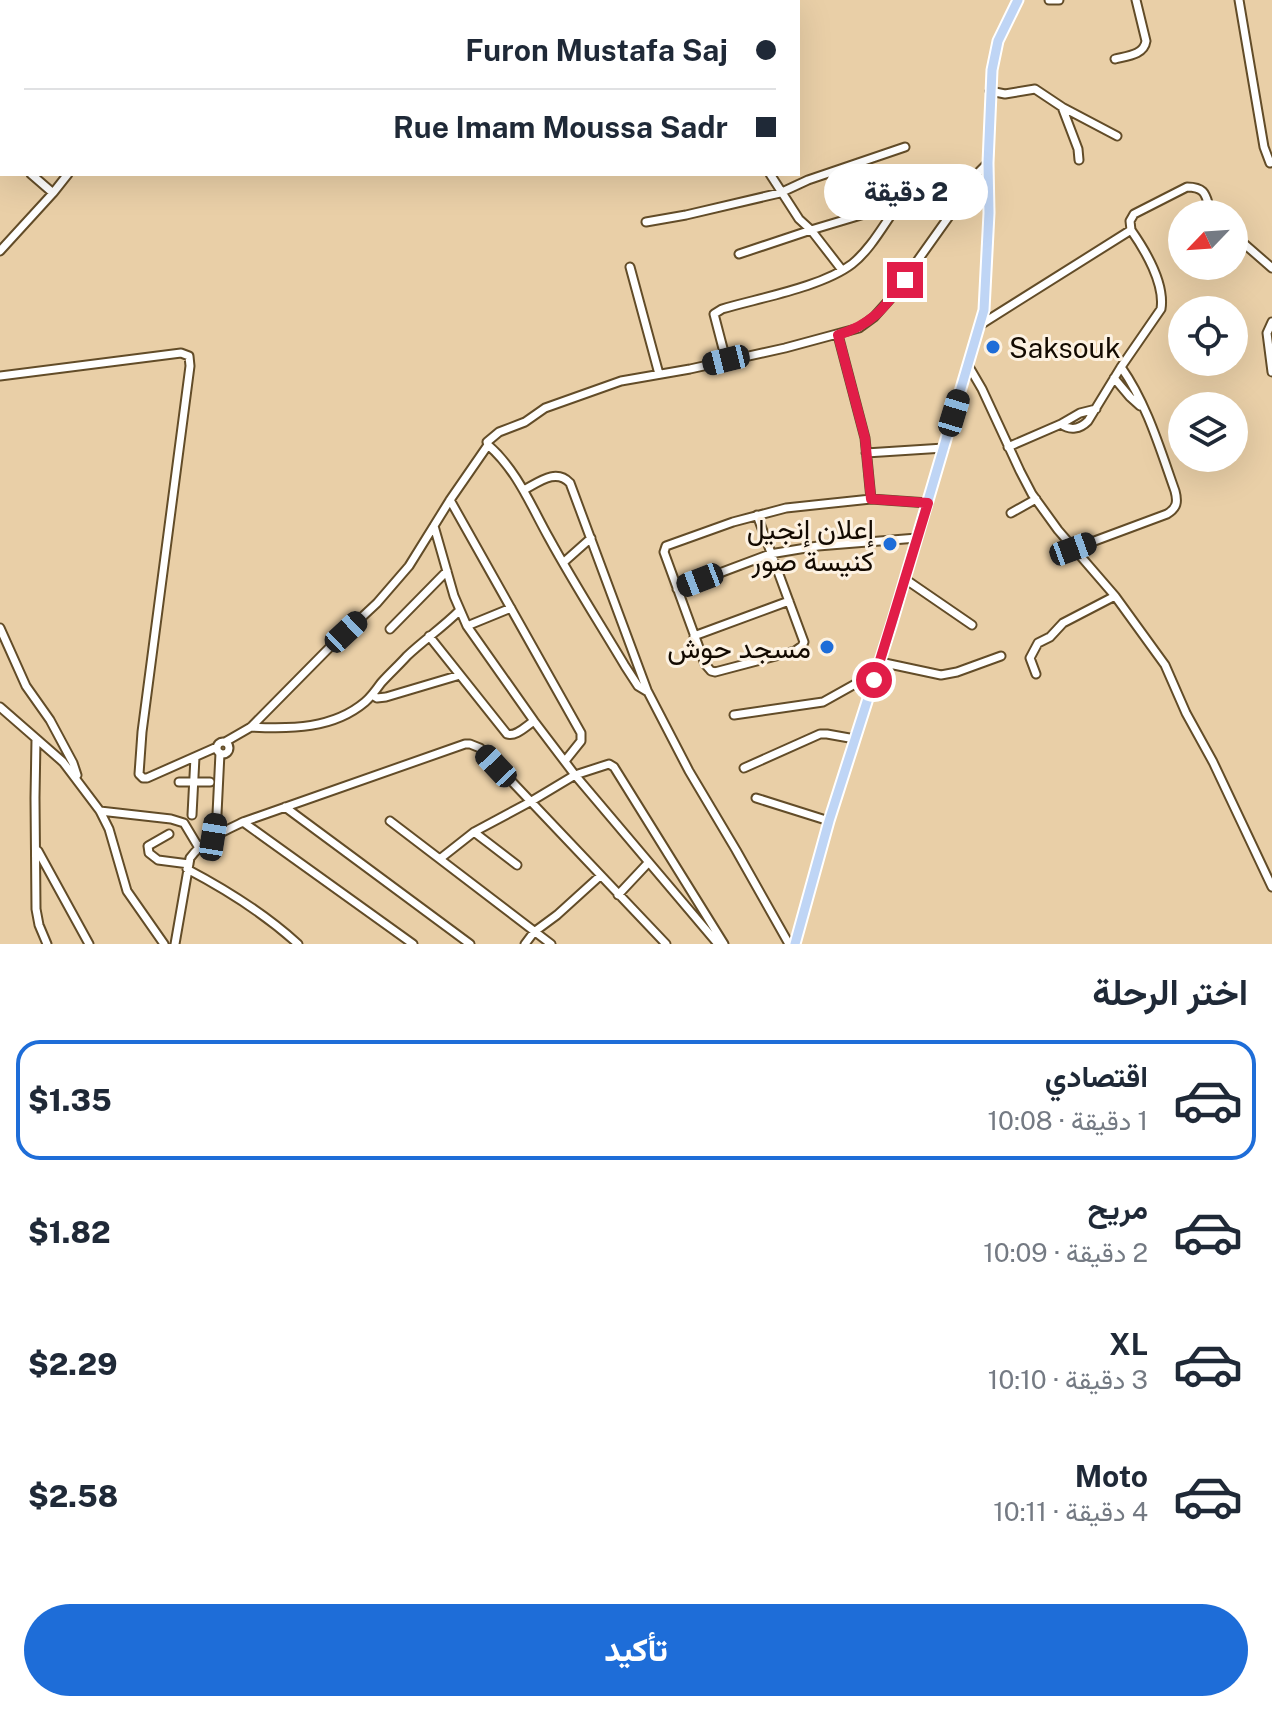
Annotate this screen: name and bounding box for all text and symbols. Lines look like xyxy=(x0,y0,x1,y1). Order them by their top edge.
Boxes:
text: Furon Mustafa Saj xyxy=(465,32,728,68)
text: Rue Imam Moussa Sadr xyxy=(393,109,728,145)
callout: 2 دقيقة xyxy=(823,164,987,220)
text: 2 دقيقة xyxy=(864,176,948,207)
north arrow xyxy=(1168,200,1248,280)
map controls xyxy=(1168,200,1248,472)
route end xyxy=(887,262,923,298)
button: locate xyxy=(1168,296,1248,376)
place label: Saksouk xyxy=(1009,331,1121,364)
marker: Saksouk xyxy=(984,338,1002,356)
car xyxy=(700,343,752,377)
car xyxy=(936,387,972,439)
button: layers xyxy=(1168,392,1248,472)
place label: إعلان إنجيل كنيسة صور xyxy=(747,512,874,579)
car xyxy=(1046,530,1100,568)
marker: إعلان إنجيل كنيسة صور xyxy=(881,535,899,553)
car xyxy=(673,560,727,600)
car xyxy=(320,607,372,657)
place label: مسجد حوش xyxy=(667,631,811,666)
marker: مسجد حوش xyxy=(818,638,836,656)
route start xyxy=(856,662,892,698)
car xyxy=(471,740,521,792)
car xyxy=(197,811,229,863)
text: اختر الرحلة xyxy=(1092,971,1248,1013)
text: اقتصادي xyxy=(1045,1058,1148,1094)
icon: car xyxy=(1172,1064,1244,1136)
text: $1.35 xyxy=(28,1082,112,1118)
text: 1 دقيقة · 10:08 xyxy=(988,1105,1148,1136)
text: مريح xyxy=(1088,1190,1148,1226)
icon: car xyxy=(1172,1196,1244,1268)
text: $1.82 xyxy=(28,1214,111,1250)
text: 2 دقيقة · 10:09 xyxy=(983,1237,1148,1268)
text: XL xyxy=(1109,1326,1148,1362)
icon: car xyxy=(1172,1328,1244,1400)
text: $2.29 xyxy=(28,1346,117,1382)
text: 3 دقيقة · 10:10 xyxy=(988,1364,1148,1395)
text: Moto xyxy=(1075,1458,1148,1494)
icon: car xyxy=(1172,1460,1244,1532)
text: $2.58 xyxy=(28,1478,118,1514)
text: 4 دقيقة · 10:11 xyxy=(993,1496,1148,1527)
button: تأكيد xyxy=(24,1604,1248,1696)

